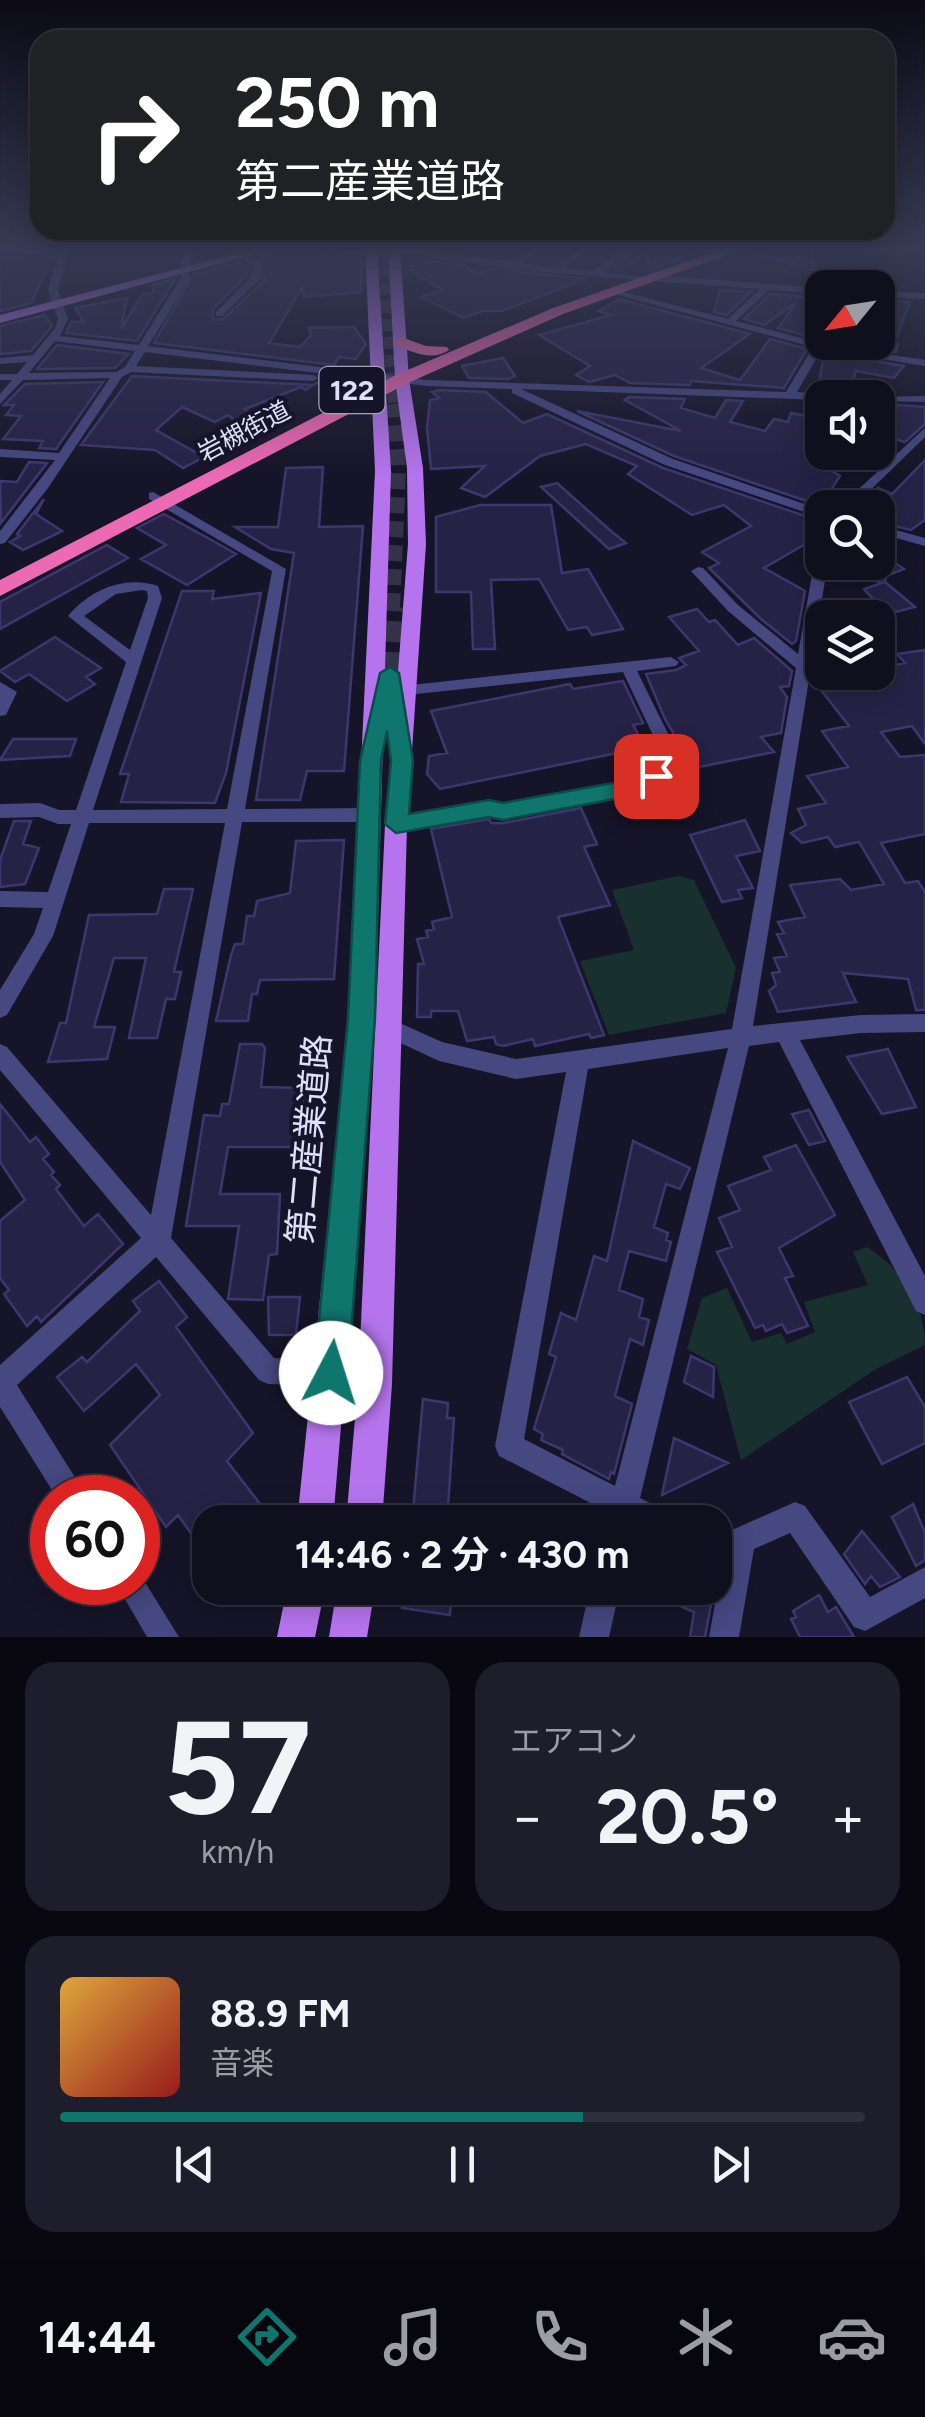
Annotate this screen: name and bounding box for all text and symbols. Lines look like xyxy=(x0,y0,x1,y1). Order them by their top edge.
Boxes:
text: 250 m xyxy=(235,60,439,145)
icon: right xyxy=(70,70,200,200)
text: 第二産業道路 xyxy=(235,154,505,208)
north arrow xyxy=(805,270,895,360)
map controls xyxy=(805,270,895,690)
road number: 122 xyxy=(320,367,384,413)
button: sound xyxy=(805,380,895,470)
street label: 岩槻街道 xyxy=(193,394,295,468)
button: search xyxy=(805,490,895,580)
button: layers xyxy=(805,600,895,690)
pin xyxy=(614,734,699,819)
icon: arrive xyxy=(629,749,684,804)
street label: 第二産業道路 xyxy=(279,1033,339,1245)
position arrow xyxy=(279,1321,383,1425)
speed limit sign: 60 xyxy=(30,1475,160,1605)
text: 14:46 · 2 分 · 430 m xyxy=(295,1532,629,1578)
text: 57 xyxy=(164,1690,311,1846)
text: エアコン xyxy=(510,1722,638,1760)
text: 20.5° xyxy=(596,1772,779,1862)
text: − xyxy=(510,1784,544,1850)
text: + xyxy=(831,1784,865,1850)
text: km/h xyxy=(201,1833,274,1871)
text: 88.9 FM xyxy=(210,1991,351,2037)
text: 音楽 xyxy=(210,2044,274,2082)
icon: previous xyxy=(167,2137,222,2192)
icon: pause xyxy=(435,2137,490,2192)
icon: next xyxy=(703,2137,758,2192)
icon: directions xyxy=(232,2302,302,2372)
icon: music xyxy=(378,2302,448,2372)
icon: phone xyxy=(525,2302,595,2372)
icon: climate xyxy=(671,2302,741,2372)
icon: car xyxy=(817,2302,887,2372)
text: 14:44 xyxy=(38,2310,156,2364)

